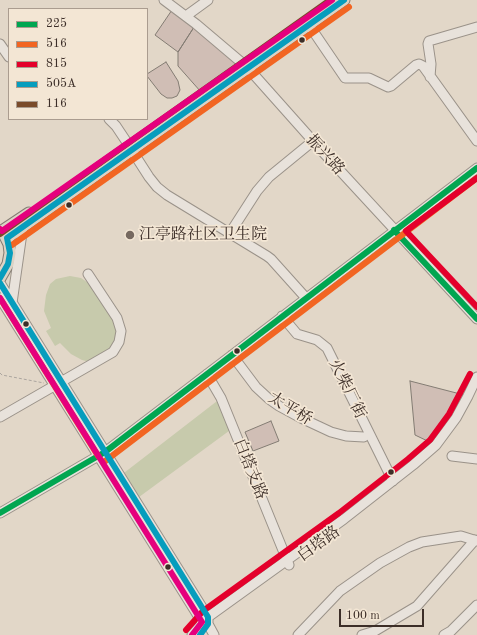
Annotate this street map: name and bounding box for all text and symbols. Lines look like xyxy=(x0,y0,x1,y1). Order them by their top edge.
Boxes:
legend xyxy=(8,8,148,120)
text: 225 xyxy=(46,18,67,30)
unlabelled marker xyxy=(297,35,307,45)
text: 516 xyxy=(46,38,67,50)
text: 815 xyxy=(46,58,67,70)
text: 505A xyxy=(46,78,76,90)
text: 116 xyxy=(46,98,67,110)
street label: 振兴路 xyxy=(302,131,348,179)
unlabelled marker xyxy=(64,200,74,210)
place label: 江亭路社区卫生院 xyxy=(139,225,267,245)
marker: 江亭路社区卫生院 xyxy=(124,229,136,241)
unlabelled marker xyxy=(21,319,31,329)
unlabelled marker xyxy=(232,346,242,356)
street label: 火柴厂街 xyxy=(324,356,370,422)
street label: 太平桥 xyxy=(264,388,316,430)
street label: 白塔支路 xyxy=(229,436,271,502)
unlabelled marker xyxy=(386,467,396,477)
street label: 白塔路 xyxy=(294,522,344,566)
unlabelled marker xyxy=(163,562,173,572)
scale bar xyxy=(341,601,426,627)
text: 100 m xyxy=(346,610,380,622)

